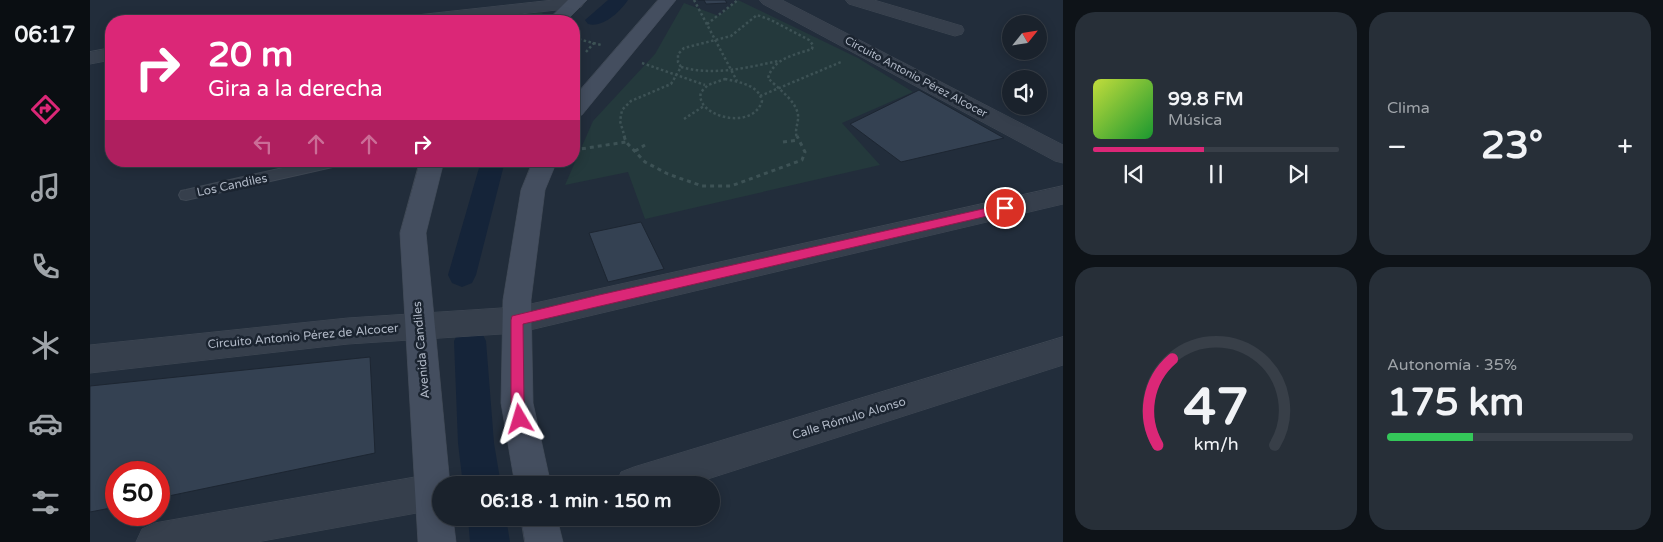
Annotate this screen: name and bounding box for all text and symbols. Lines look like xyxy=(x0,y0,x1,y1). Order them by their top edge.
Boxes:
north arrow xyxy=(1002,15,1048,60)
map controls xyxy=(1002,15,1047,115)
text: 06:17 xyxy=(15,22,75,48)
text: 20 m xyxy=(208,34,293,76)
street label: Circuito Antonio Pérez Alcocer xyxy=(842,34,990,121)
icon: right xyxy=(125,35,190,100)
button: sound xyxy=(1002,70,1047,115)
text: Gira a la derecha xyxy=(208,76,383,102)
text: 99.8 FM xyxy=(1168,88,1244,110)
icon: directions xyxy=(28,92,63,127)
text: Clima xyxy=(1387,98,1430,118)
text: Música xyxy=(1168,110,1222,130)
text: 23° xyxy=(1481,123,1543,169)
icon: left xyxy=(249,130,277,158)
icon: ahead xyxy=(302,130,330,158)
icon: ahead xyxy=(355,130,383,158)
icon: right xyxy=(408,130,436,158)
text: − xyxy=(1387,130,1407,164)
text: + xyxy=(1617,130,1633,164)
icon: previous xyxy=(1120,160,1148,188)
icon: pause xyxy=(1202,160,1230,188)
icon: next xyxy=(1284,160,1312,188)
icon: music xyxy=(28,170,63,205)
street label: Los Candiles xyxy=(196,171,269,199)
pin xyxy=(984,187,1026,229)
icon: arrive xyxy=(991,194,1019,222)
icon: phone xyxy=(28,249,63,284)
street label: Avenida Candiles xyxy=(410,300,432,399)
street label: Circuito Antonio Pérez de Alcocer xyxy=(207,321,399,351)
icon: climate xyxy=(28,328,63,363)
text: Autonomía · 35% xyxy=(1387,355,1517,375)
text: 47 xyxy=(1183,376,1249,439)
text: 175 km xyxy=(1387,380,1524,426)
position arrow xyxy=(493,392,545,444)
street label: Calle Rómulo Alonso xyxy=(791,394,907,442)
icon: car xyxy=(28,406,63,441)
text: km/h xyxy=(1194,434,1238,455)
speed limit sign: 50 xyxy=(105,461,170,526)
icon: filters xyxy=(28,485,63,520)
text: 06:18 · 1 min · 150 m xyxy=(480,490,672,512)

